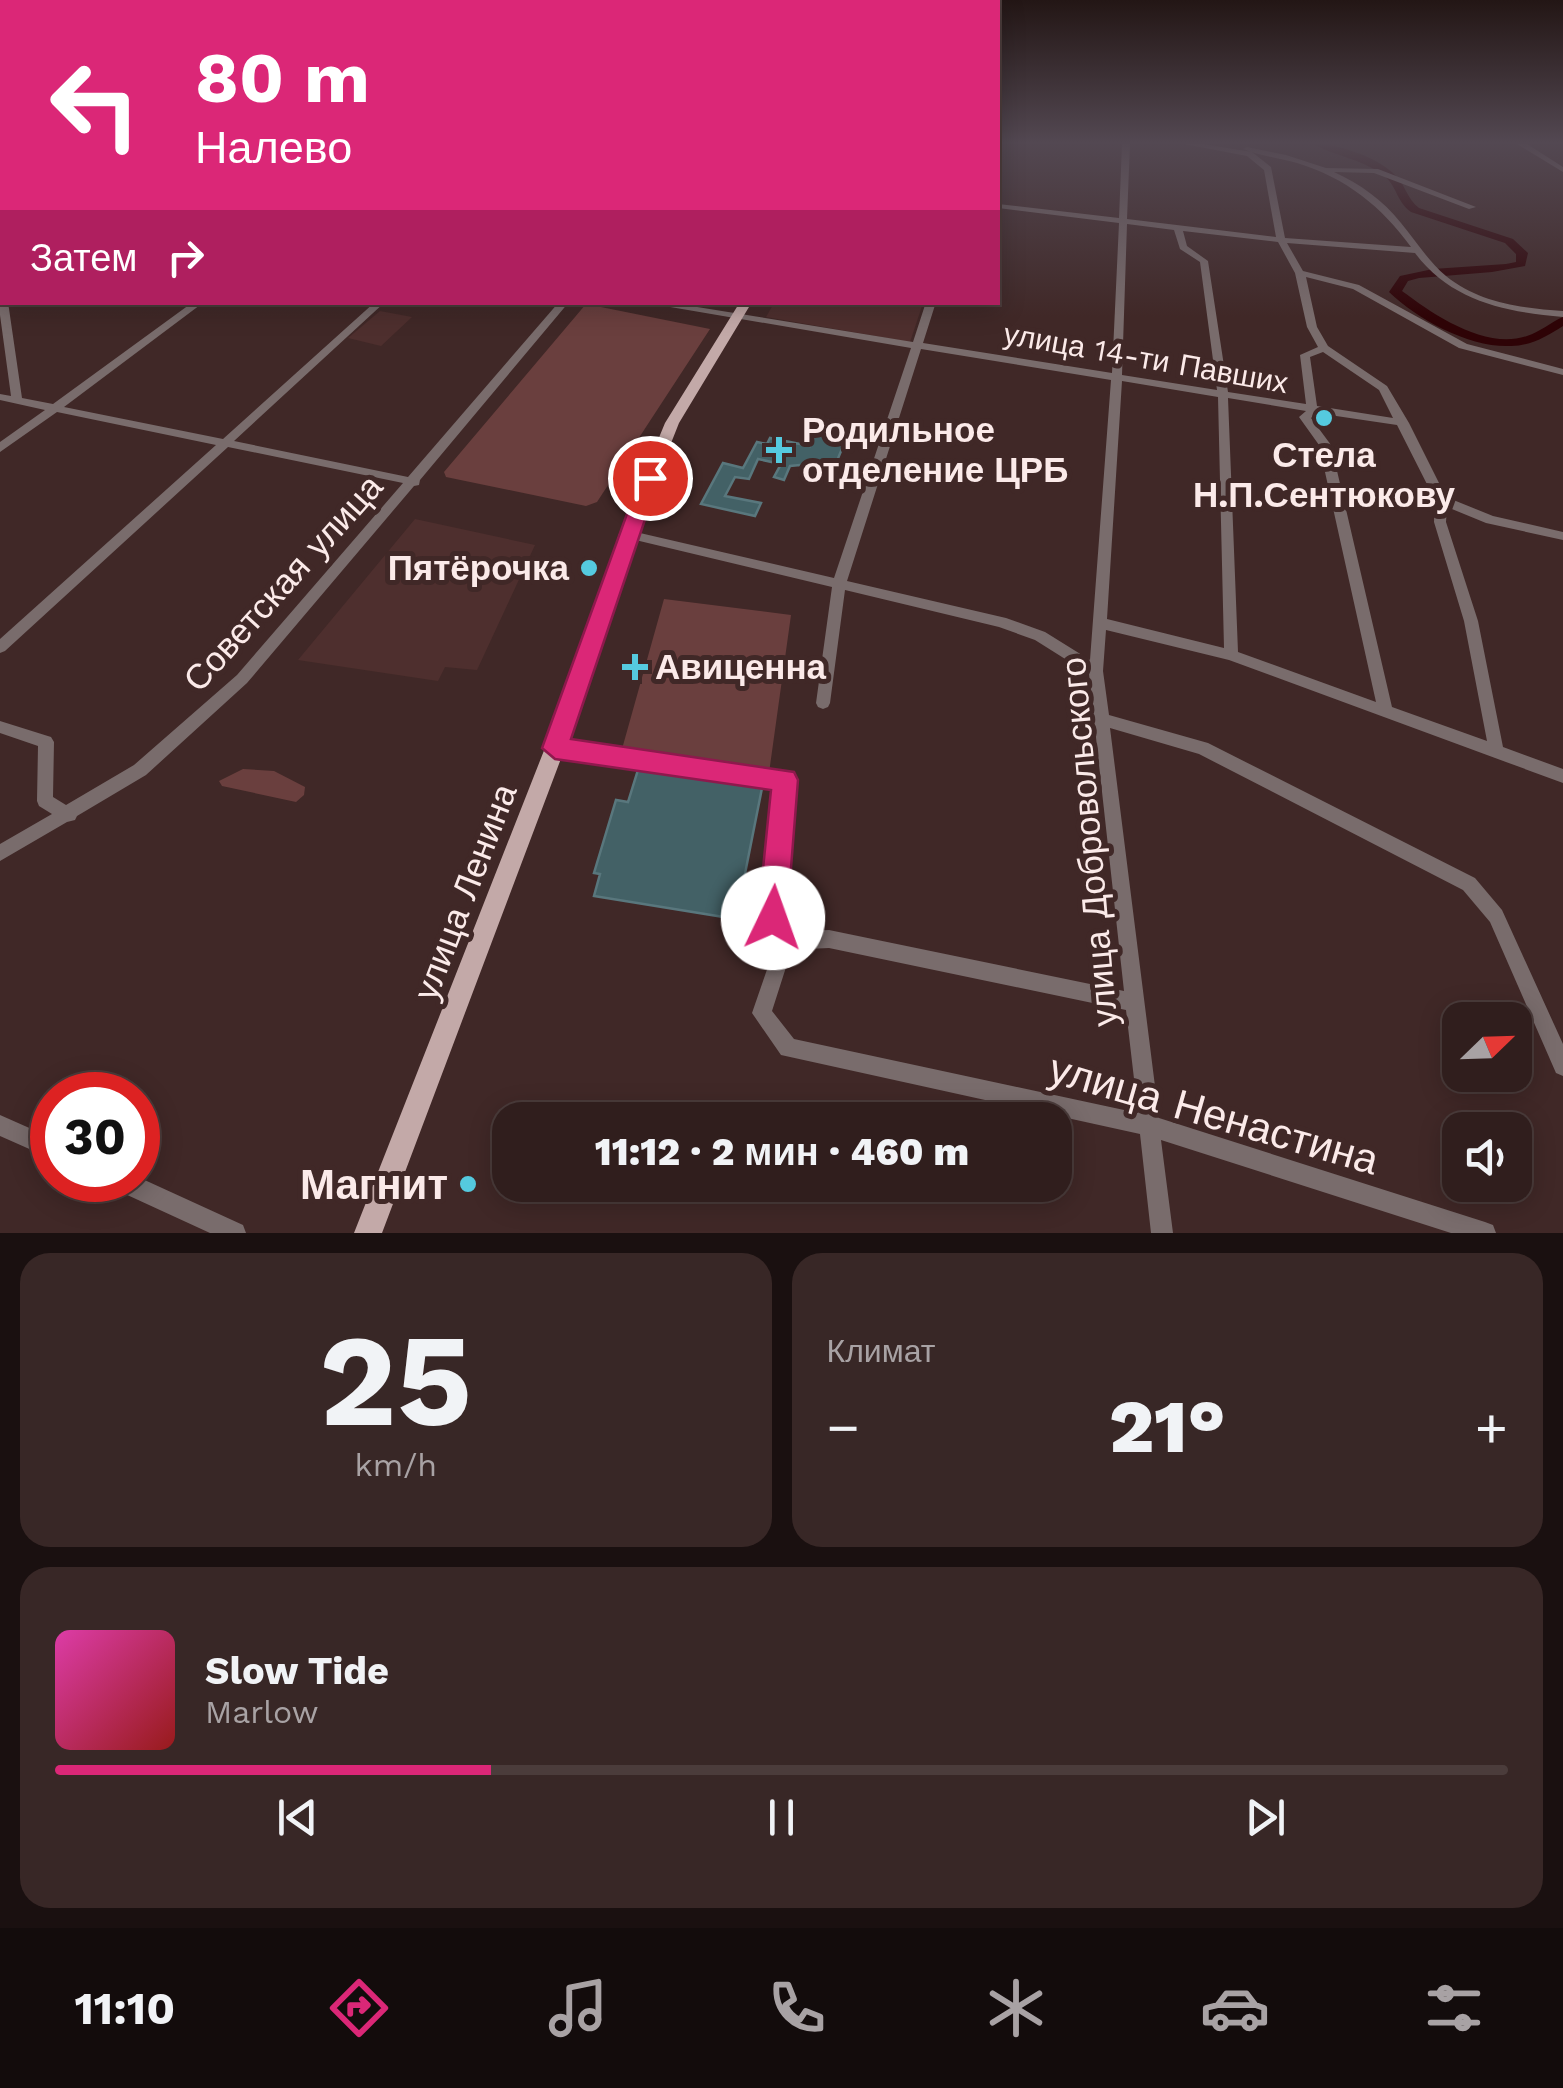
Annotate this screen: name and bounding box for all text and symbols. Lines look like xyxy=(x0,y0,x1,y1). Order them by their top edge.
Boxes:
text: 80 m xyxy=(195,37,370,119)
icon: left xyxy=(30,40,160,170)
text: Налево xyxy=(195,121,352,174)
icon: right xyxy=(158,230,213,285)
text: Затем xyxy=(30,236,138,280)
street label: улица 14-ти Павших xyxy=(1001,316,1291,400)
marker: Стела Н.П.Сентюкову xyxy=(1313,407,1335,429)
place label: Родильное отделение ЦРБ xyxy=(802,409,1068,491)
place label: Стела Н.П.Сентюкову xyxy=(1193,434,1456,516)
pin xyxy=(608,436,693,521)
marker: Родильное отделение ЦРБ xyxy=(766,437,792,463)
icon: arrive xyxy=(623,451,678,506)
street label: Советская улица xyxy=(175,466,392,700)
place label: Пятёрочка xyxy=(388,547,570,589)
marker: Пятёрочка xyxy=(578,557,600,579)
place label: Авиценна xyxy=(655,646,827,688)
marker: Авиценна xyxy=(624,656,646,678)
street label: улица Добровольского xyxy=(1052,656,1126,1028)
street label: улица Ленина xyxy=(404,777,526,1006)
position arrow xyxy=(721,866,825,970)
north arrow xyxy=(1442,1002,1532,1092)
map controls xyxy=(1442,1002,1532,1202)
street label: улица Ненастина xyxy=(1044,1044,1385,1185)
speed limit sign: 30 xyxy=(30,1072,160,1202)
button: sound xyxy=(1442,1112,1532,1202)
text: 11:12 · 2 мин · 460 m xyxy=(595,1130,969,1174)
place label: Магнит xyxy=(300,1160,448,1209)
marker: Магнит xyxy=(457,1173,479,1195)
text: 25 xyxy=(319,1304,472,1457)
text: Климат xyxy=(827,1332,935,1370)
text: 21° xyxy=(1109,1382,1226,1470)
text: − xyxy=(827,1395,860,1459)
text: + xyxy=(1475,1395,1508,1459)
text: km/h xyxy=(355,1446,437,1484)
text: Slow Tide xyxy=(205,1649,389,1693)
text: Marlow xyxy=(205,1693,319,1731)
icon: previous xyxy=(270,1790,325,1845)
icon: pause xyxy=(754,1790,809,1845)
icon: next xyxy=(1238,1790,1293,1845)
icon: directions xyxy=(324,1973,394,2043)
icon: music xyxy=(543,1973,613,2043)
icon: phone xyxy=(762,1973,832,2043)
icon: climate xyxy=(981,1973,1051,2043)
icon: car xyxy=(1200,1973,1270,2043)
icon: filters xyxy=(1419,1973,1489,2043)
text: 11:10 xyxy=(74,1982,175,2035)

